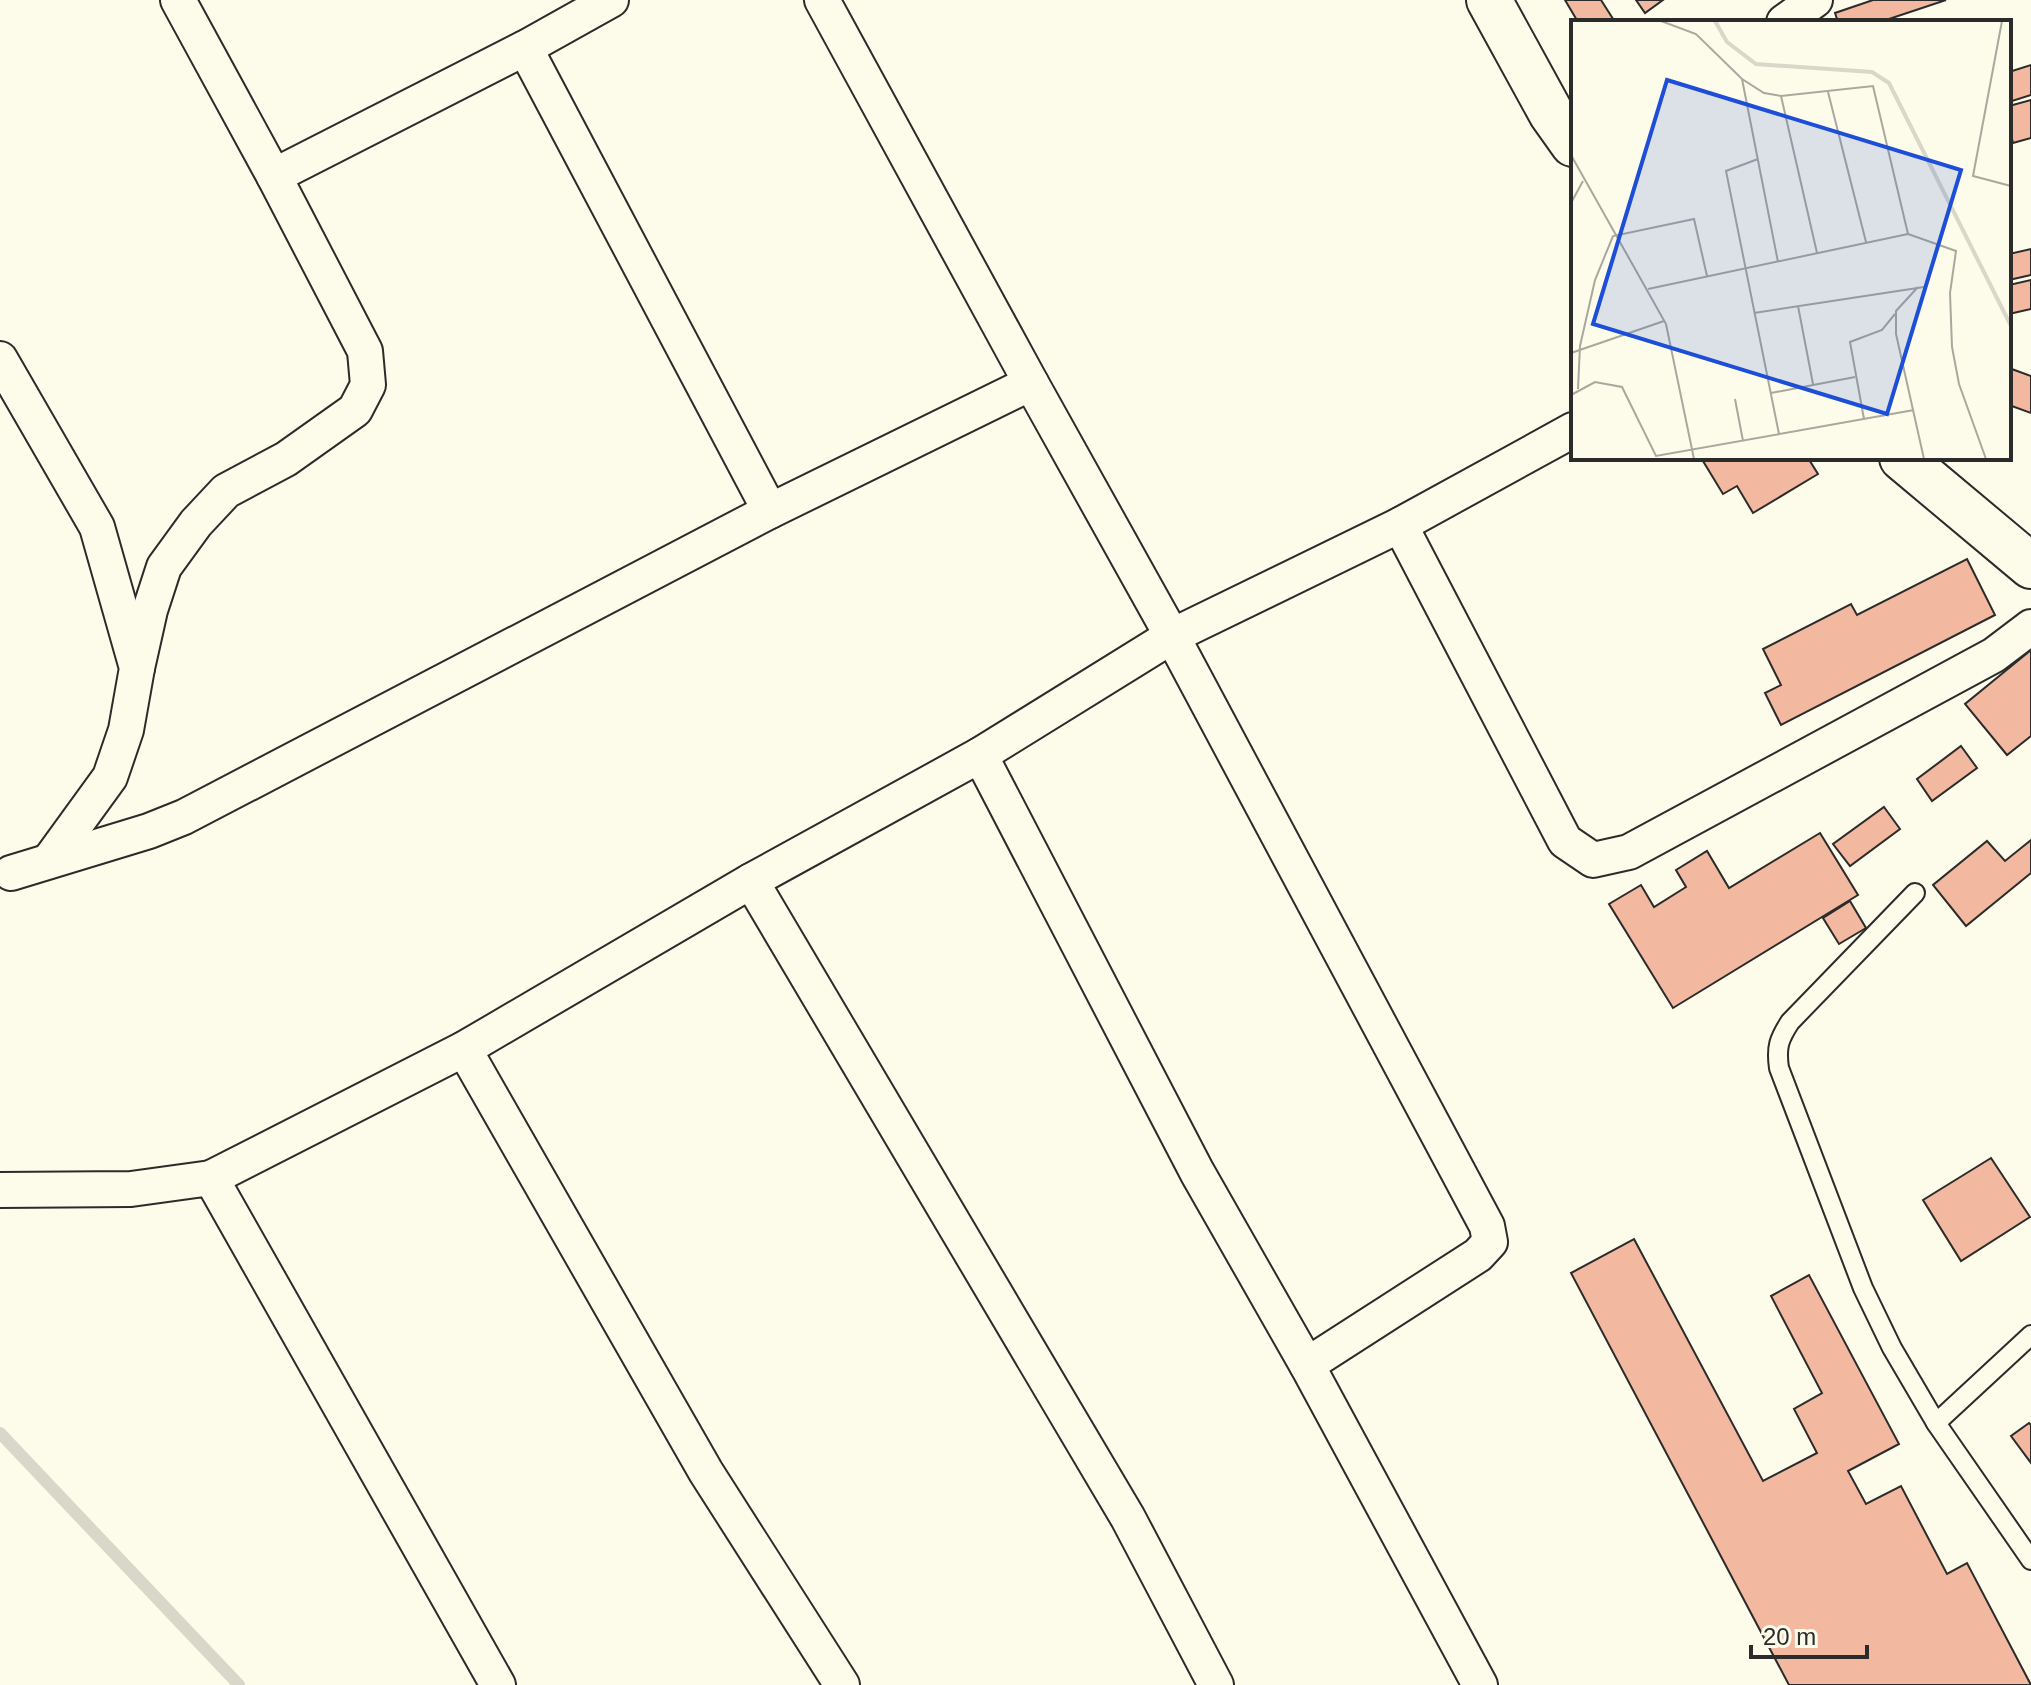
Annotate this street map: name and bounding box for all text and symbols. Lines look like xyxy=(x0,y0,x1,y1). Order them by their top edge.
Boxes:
inset map xyxy=(1571,20,2011,460)
scale bar xyxy=(1751,1609,1867,1659)
text: 20 m xyxy=(1763,1623,1816,1650)

